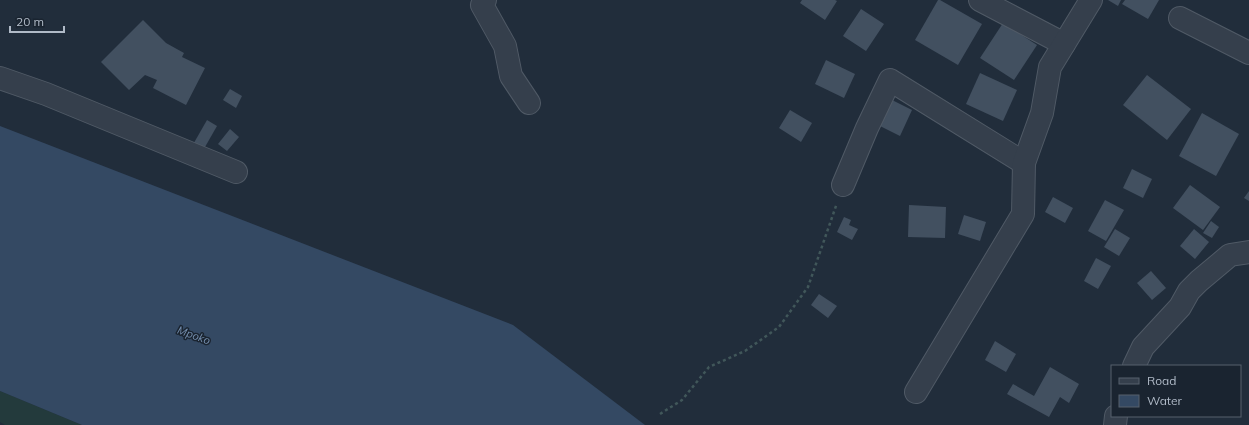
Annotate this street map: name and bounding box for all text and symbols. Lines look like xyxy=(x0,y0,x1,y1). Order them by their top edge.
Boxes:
scale bar xyxy=(10,8,64,34)
text: 20 m xyxy=(16,14,44,29)
water label: Mpoko xyxy=(176,323,212,347)
legend xyxy=(1111,365,1241,417)
text: Road xyxy=(1147,373,1176,388)
text: Water xyxy=(1147,393,1183,408)

